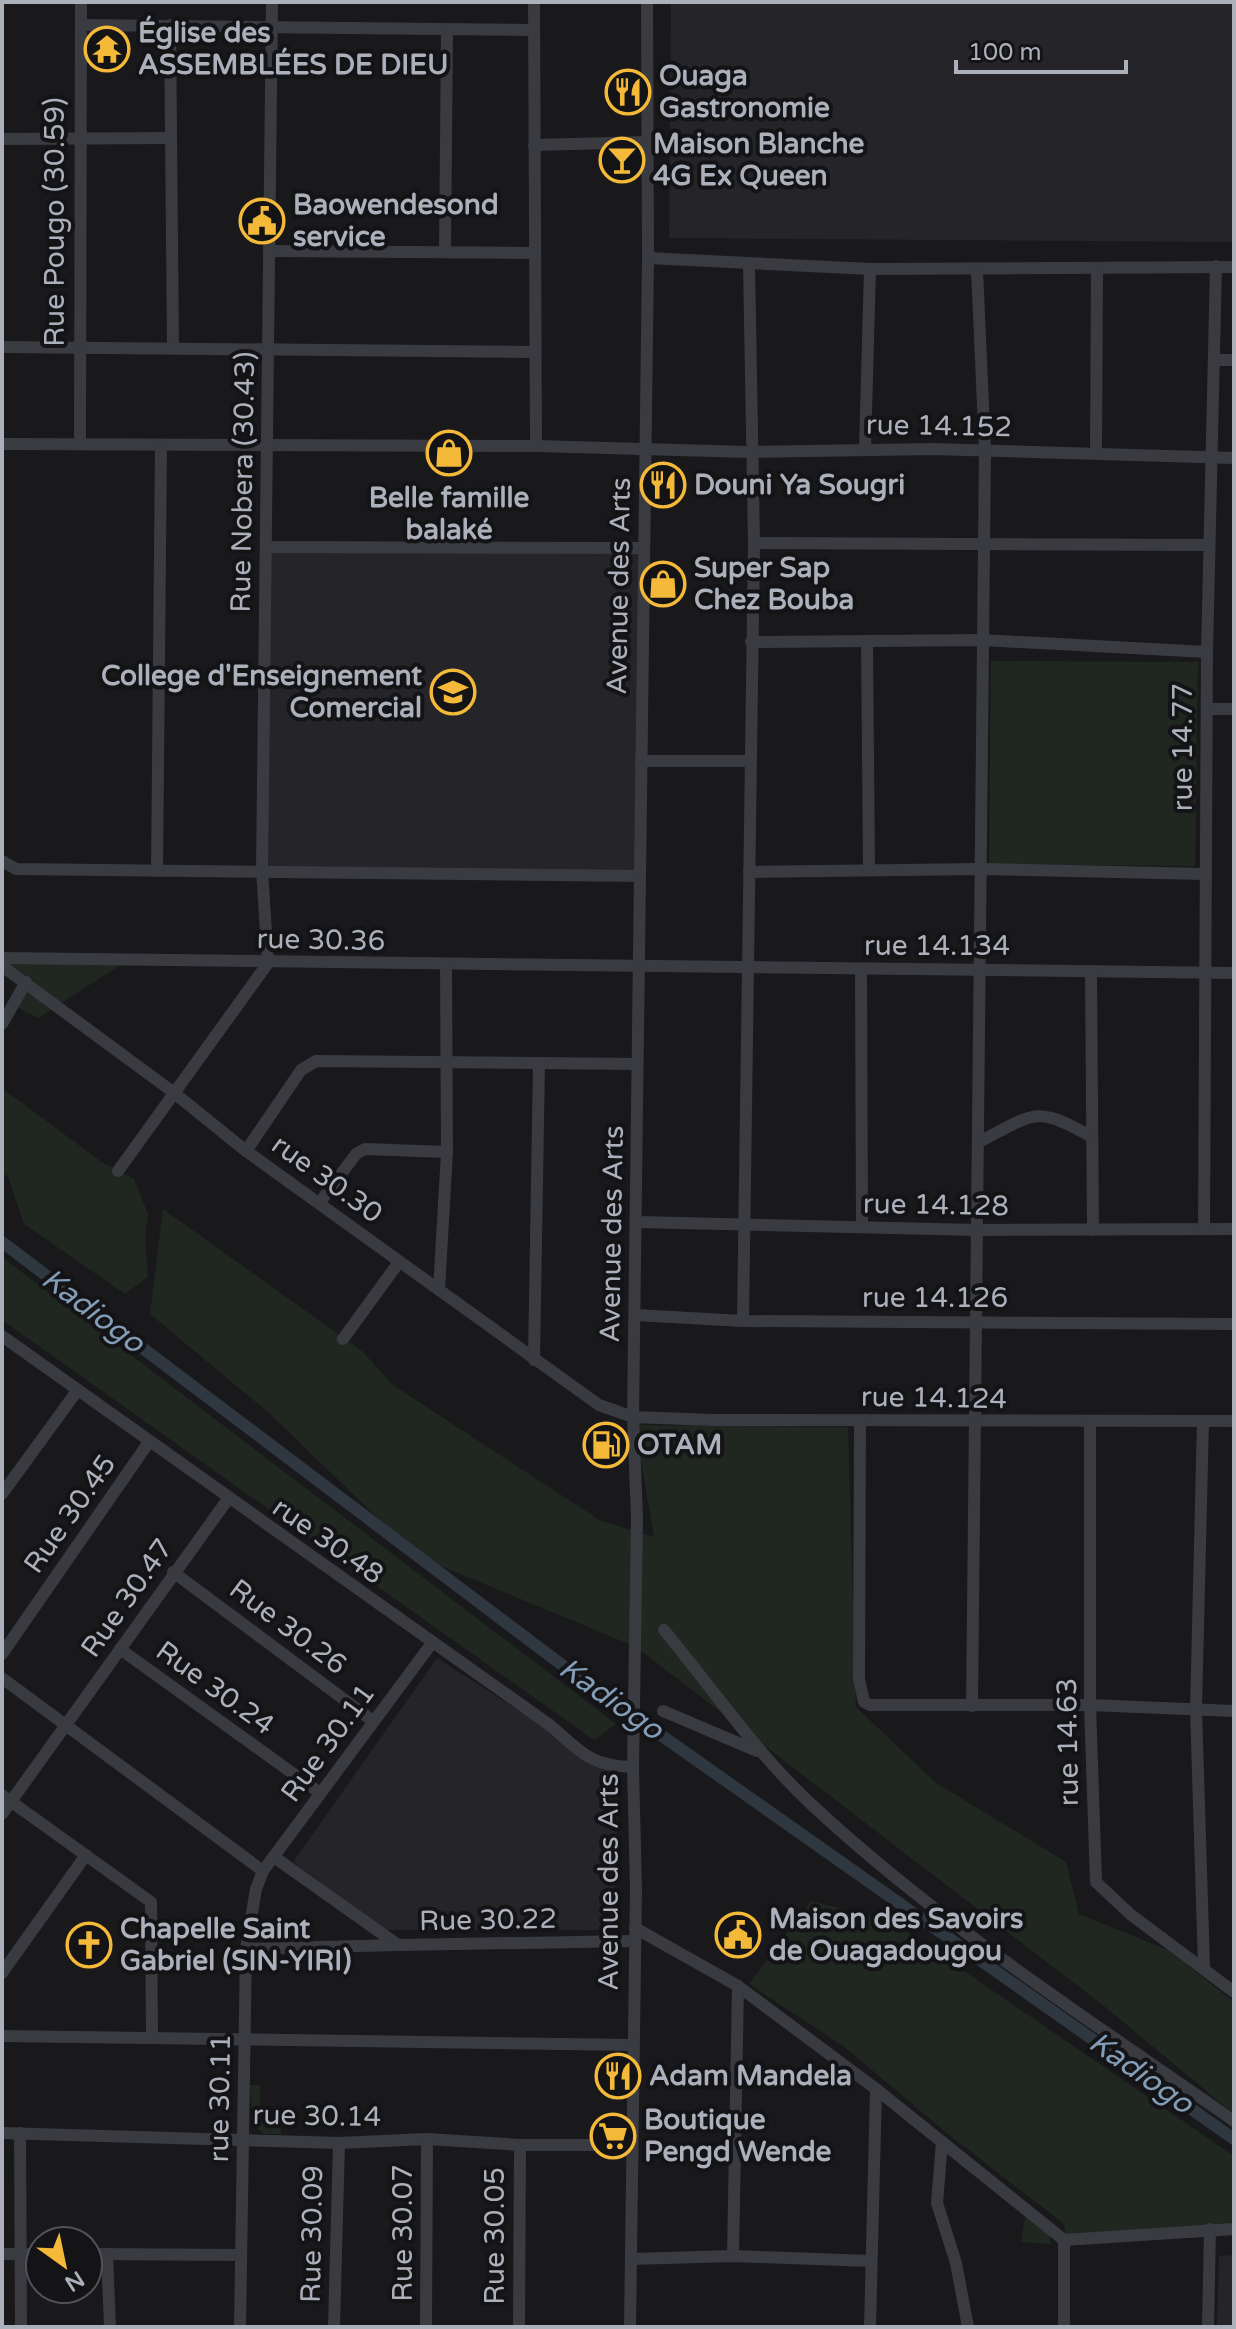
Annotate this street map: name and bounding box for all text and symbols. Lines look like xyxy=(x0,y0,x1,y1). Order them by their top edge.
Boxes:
place label: Église des ASSEMBLÉES DE DIEU xyxy=(138,15,448,82)
scale bar xyxy=(956,24,1126,74)
temple icon: Église des ASSEMBLÉES DE DIEU xyxy=(83,25,131,73)
text: 100 m xyxy=(968,38,1042,67)
place label: Ouaga Gastronomie xyxy=(659,59,830,125)
restaurant icon: Ouaga Gastronomie xyxy=(604,68,652,116)
street label: Rue Pougo (30.59) xyxy=(38,97,72,347)
place label: Maison Blanche 4G Ex Queen xyxy=(653,127,864,193)
bar icon: Maison Blanche 4G Ex Queen xyxy=(598,136,646,184)
place label: Baowendesond service xyxy=(293,188,499,254)
public building icon: Baowendesond service xyxy=(238,197,286,245)
street label: Rue Nobera (30.43) xyxy=(224,351,262,613)
street label: rue 14.152 xyxy=(866,408,1012,444)
shop icon: Belle famille balaké xyxy=(425,429,473,477)
restaurant icon: Douni Ya Sougri xyxy=(639,461,687,509)
place label: Douni Ya Sougri xyxy=(694,468,905,502)
street label: Avenue des Arts xyxy=(600,477,638,695)
place label: Belle famille balaké xyxy=(369,481,529,547)
place label: Super Sap Chez Bouba xyxy=(694,551,854,617)
shop icon: Super Sap Chez Bouba xyxy=(639,560,687,608)
place label: College d'Enseignement Comercial xyxy=(101,659,422,725)
school or university icon: College d'Enseignement Comercial xyxy=(429,668,477,716)
street label: rue 14.77 xyxy=(1166,683,1200,811)
street label: rue 30.36 xyxy=(256,922,386,958)
street label: rue 14.134 xyxy=(864,929,1010,963)
street label: Avenue des Arts xyxy=(593,1125,631,1343)
street label: rue 30.30 xyxy=(265,1127,389,1231)
street label: rue 14.128 xyxy=(863,1187,1009,1223)
water label: Kadiogo xyxy=(34,1260,153,1363)
street label: rue 14.126 xyxy=(862,1281,1008,1315)
street label: rue 14.124 xyxy=(861,1380,1007,1416)
fuel station icon: OTAM xyxy=(582,1421,630,1469)
place label: OTAM xyxy=(637,1428,722,1462)
street label: Rue 30.45 xyxy=(17,1448,123,1580)
street label: rue 30.48 xyxy=(266,1490,390,1592)
street label: Rue 30.47 xyxy=(74,1532,180,1664)
street label: Rue 30.26 xyxy=(223,1572,353,1682)
street label: Rue 30.24 xyxy=(149,1634,281,1742)
water label: Kadiogo xyxy=(552,1650,672,1749)
street label: Rue 30.11 xyxy=(274,1677,382,1809)
street label: rue 14.63 xyxy=(1050,1677,1086,1807)
street label: Avenue des Arts xyxy=(592,1773,626,1991)
street label: Rue 30.22 xyxy=(419,1902,557,1938)
place label: Maison des Savoirs de Ouagadougou xyxy=(769,1902,1023,1968)
public building icon: Maison des Savoirs de Ouagadougou xyxy=(714,1911,762,1959)
place label: Chapelle Saint Gabriel (SIN-YIRI) xyxy=(120,1912,351,1978)
church icon: Chapelle Saint Gabriel (SIN-YIRI) xyxy=(65,1921,113,1969)
water label: Kadiogo xyxy=(1082,2024,1202,2123)
street label: rue 30.11 xyxy=(202,2033,238,2163)
restaurant icon: Adam Mandela xyxy=(594,2052,642,2100)
place label: Adam Mandela xyxy=(649,2059,852,2093)
street label: rue 30.14 xyxy=(252,2098,382,2134)
place label: Boutique Pengd Wende xyxy=(644,2103,832,2169)
supermarket icon: Boutique Pengd Wende xyxy=(589,2112,637,2160)
street label: Rue 30.07 xyxy=(386,2164,420,2302)
street label: Rue 30.09 xyxy=(294,2165,330,2303)
street label: Rue 30.05 xyxy=(478,2167,512,2305)
north arrow xyxy=(24,2225,104,2305)
text: N xyxy=(60,2265,89,2297)

